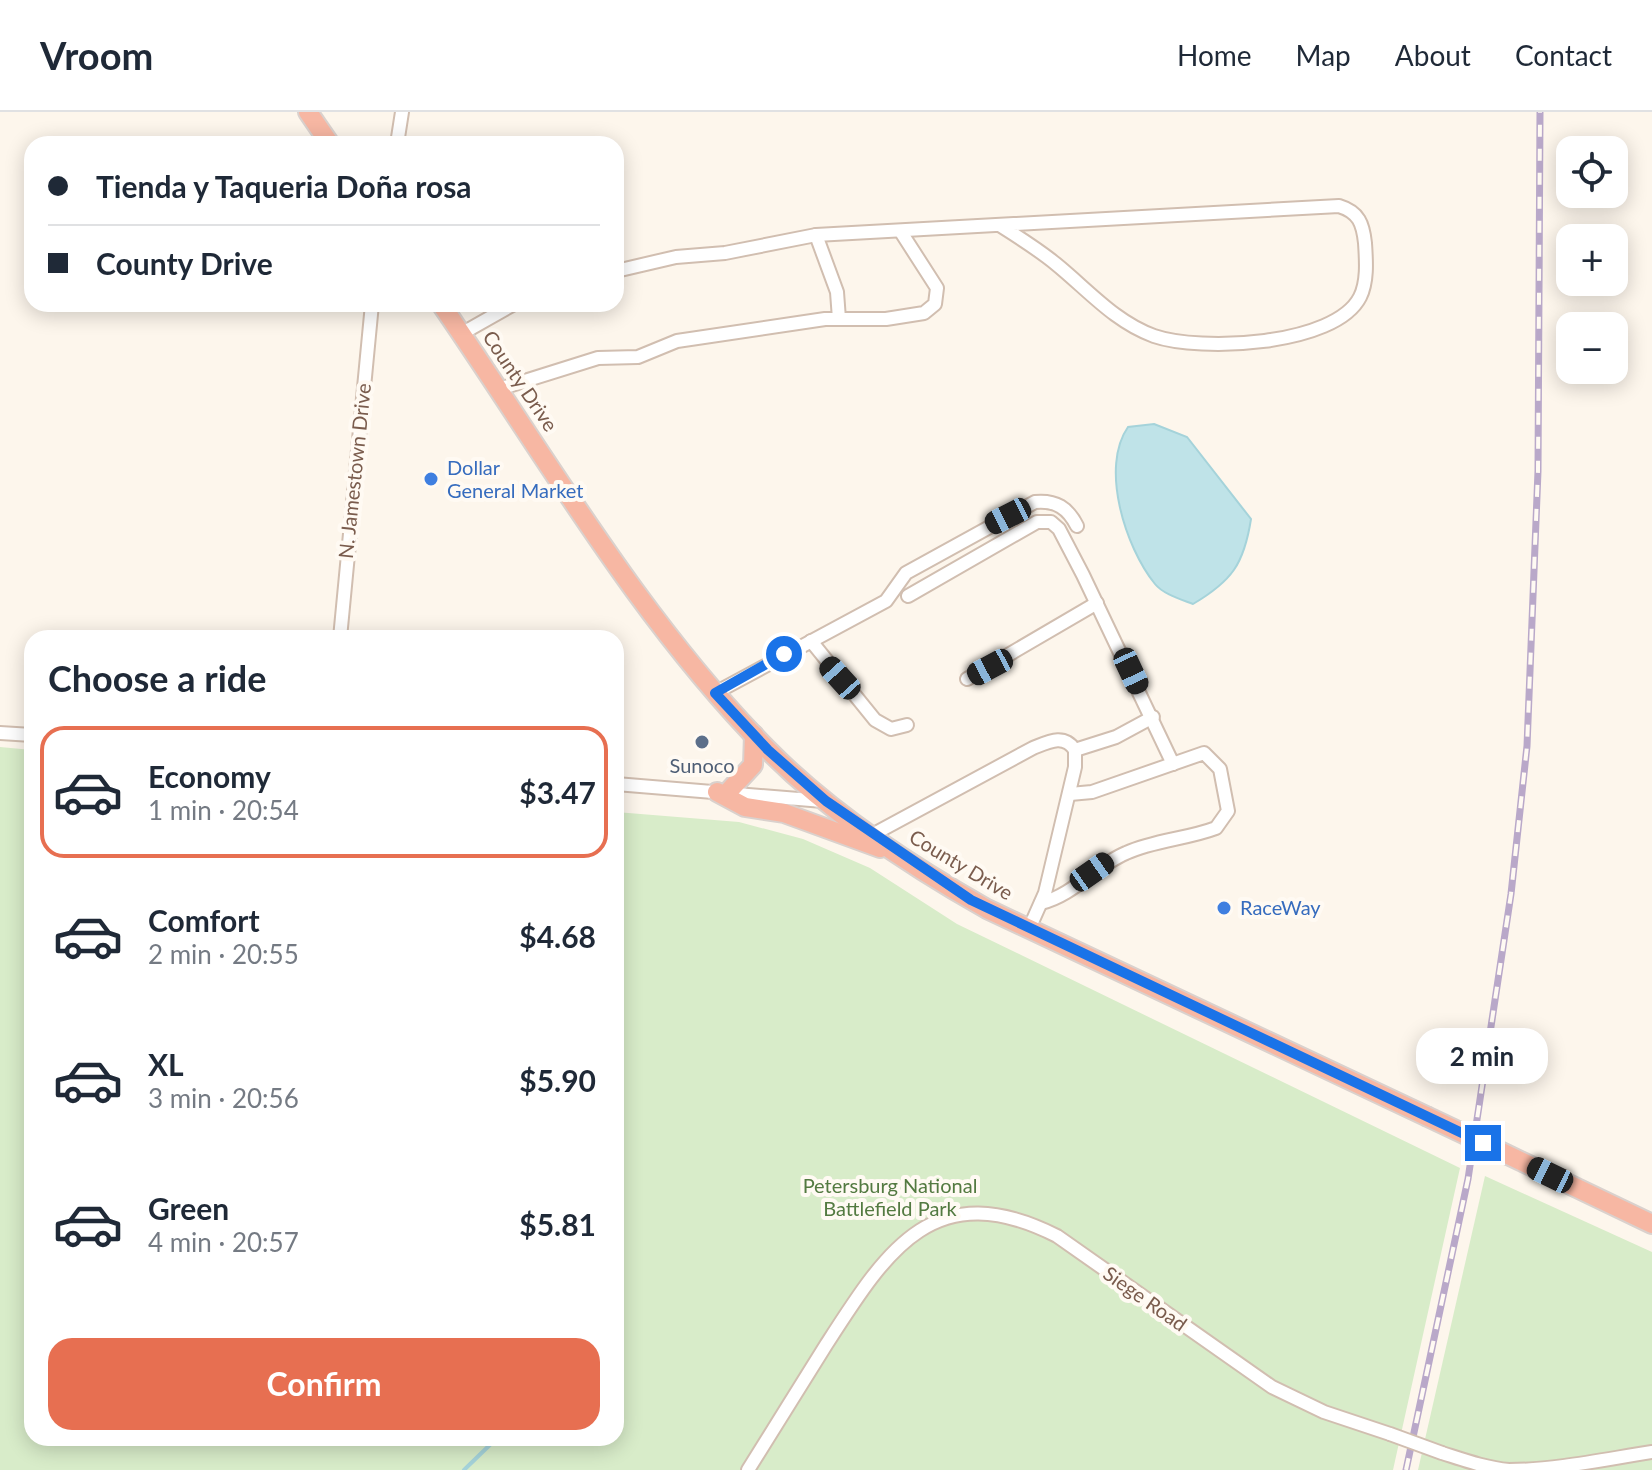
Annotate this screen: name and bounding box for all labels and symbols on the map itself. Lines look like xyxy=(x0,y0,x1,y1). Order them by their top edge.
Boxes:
street label: County Drive xyxy=(478,325,563,435)
street label: N. Jamestown Drive xyxy=(333,382,375,560)
place label: Dollar General Market xyxy=(447,455,583,502)
marker: Dollar General Market xyxy=(422,470,440,488)
car xyxy=(981,494,1035,538)
route start xyxy=(766,636,802,672)
car xyxy=(1110,644,1152,698)
car xyxy=(963,645,1017,689)
car xyxy=(815,652,865,704)
marker: Sunoco xyxy=(693,733,711,751)
place label: Sunoco xyxy=(669,753,735,777)
street label: County Drive xyxy=(905,824,1018,904)
car xyxy=(1065,848,1119,896)
place label: RaceWay xyxy=(1240,895,1321,919)
marker: RaceWay xyxy=(1215,899,1233,917)
callout: 2 min xyxy=(1417,1027,1549,1083)
route end xyxy=(1465,1125,1501,1161)
car xyxy=(1523,1154,1577,1196)
park label: Petersburg National Battlefield Park xyxy=(803,1173,977,1220)
street label: Siege Road xyxy=(1099,1261,1192,1336)

